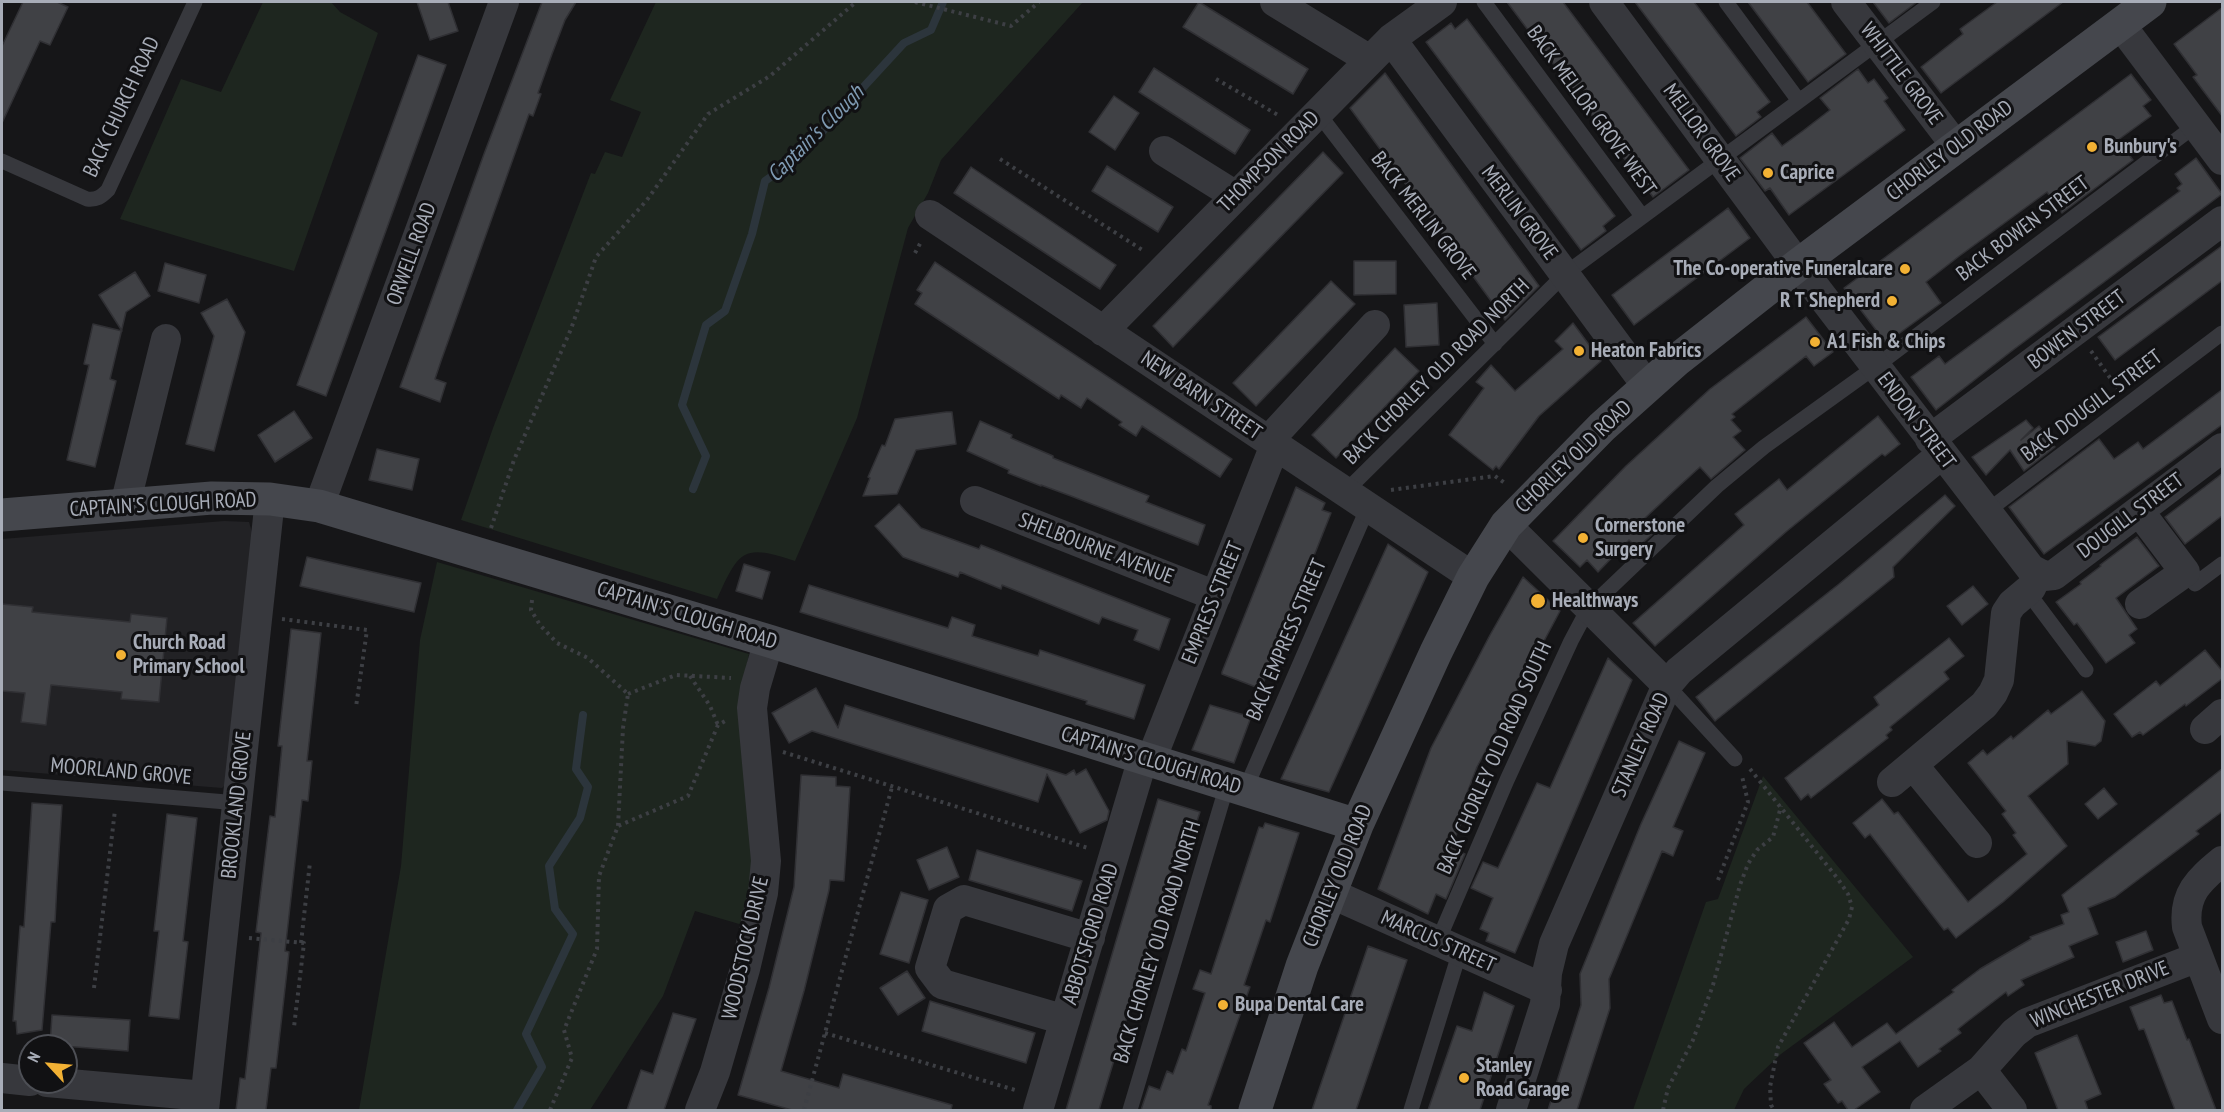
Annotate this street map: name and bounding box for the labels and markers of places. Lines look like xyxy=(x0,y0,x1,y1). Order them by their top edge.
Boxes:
place label: Bunbury's xyxy=(2104,134,2177,160)
marker: Bunbury's xyxy=(2085,140,2099,154)
place label: Caprice xyxy=(1780,160,1834,186)
marker: Caprice xyxy=(1761,166,1775,180)
place label: The Co-operative Funeralcare xyxy=(1673,256,1893,282)
marker: The Co-operative Funeralcare xyxy=(1898,262,1912,276)
place label: R T Shepherd xyxy=(1780,288,1880,314)
marker: R T Shepherd xyxy=(1885,294,1899,308)
place label: A1 Fish & Chips xyxy=(1827,329,1945,355)
marker: A1 Fish & Chips xyxy=(1808,335,1822,349)
place label: Heaton Fabrics xyxy=(1591,338,1701,364)
marker: Heaton Fabrics xyxy=(1572,344,1586,358)
place label: Cornerstone Surgery xyxy=(1595,513,1685,563)
marker: Cornerstone Surgery xyxy=(1576,531,1590,545)
place label: Healthways xyxy=(1552,588,1638,614)
marker: Healthways xyxy=(1529,592,1547,610)
place label: Church Road Primary School xyxy=(133,630,245,680)
marker: Church Road Primary School xyxy=(114,648,128,662)
place label: Bupa Dental Care xyxy=(1235,992,1364,1018)
marker: Bupa Dental Care xyxy=(1216,998,1230,1012)
place label: Stanley Road Garage xyxy=(1476,1053,1570,1103)
marker: Stanley Road Garage xyxy=(1457,1071,1471,1085)

